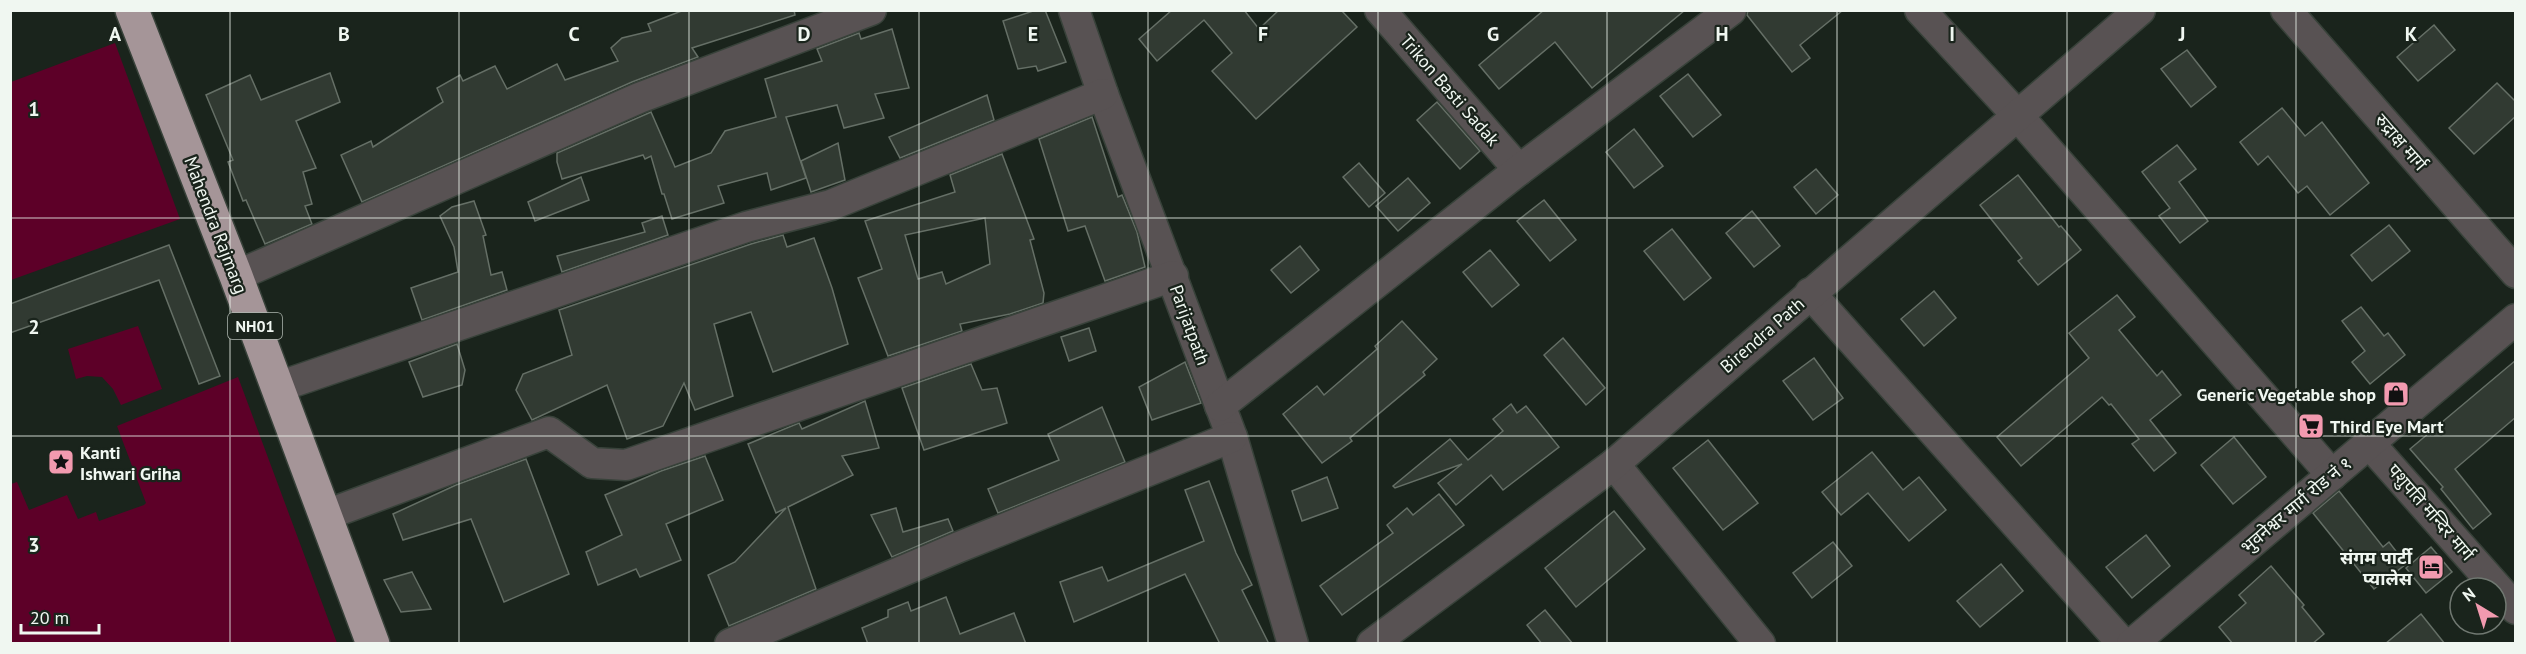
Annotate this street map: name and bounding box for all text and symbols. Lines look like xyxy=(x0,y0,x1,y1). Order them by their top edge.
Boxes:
text: A xyxy=(109,21,122,47)
text: B xyxy=(338,21,350,47)
text: C xyxy=(568,21,580,47)
text: D xyxy=(798,21,811,47)
text: E xyxy=(1028,21,1038,47)
text: F xyxy=(1258,21,1268,47)
text: G xyxy=(1487,21,1499,47)
text: H xyxy=(1715,21,1729,47)
text: I xyxy=(1949,21,1955,47)
text: J xyxy=(2178,21,2185,47)
text: K xyxy=(2405,21,2418,47)
street label: Trikon Basti Sadak xyxy=(1395,30,1505,151)
text: 1 xyxy=(28,96,40,122)
street label: रुद्राक्ष मार्ग xyxy=(2370,109,2433,176)
street label: Mahendra Rajmarg xyxy=(179,153,253,297)
street label: Parijatpath xyxy=(1165,282,1215,368)
street label: Birendra Path xyxy=(1715,292,1809,378)
road number: NH01 xyxy=(228,313,282,339)
text: 2 xyxy=(28,314,40,340)
shop icon: Generic Vegetable shop xyxy=(2381,379,2411,409)
place label: Generic Vegetable shop xyxy=(2196,383,2376,406)
supermarket icon: Third Eye Mart xyxy=(2296,411,2326,441)
place label: Third Eye Mart xyxy=(2330,415,2444,438)
place label: Kanti Ishwari Griha xyxy=(80,441,181,485)
place icon: Kanti Ishwari Griha xyxy=(46,447,76,477)
street label: भुवनेश्वर मार्ग रोड नं १ xyxy=(2236,452,2357,559)
street label: पशुपति मन्दिर मार्ग xyxy=(2382,459,2480,566)
text: 3 xyxy=(28,532,40,558)
place label: संगम पार्टी प्यालेस xyxy=(2340,546,2414,590)
hotel icon: संगम पार्टी प्यालेस xyxy=(2416,552,2446,582)
north arrow xyxy=(2448,576,2508,636)
text: N xyxy=(2458,583,2479,605)
scale bar xyxy=(21,597,99,635)
text: 20 m xyxy=(30,606,69,629)

